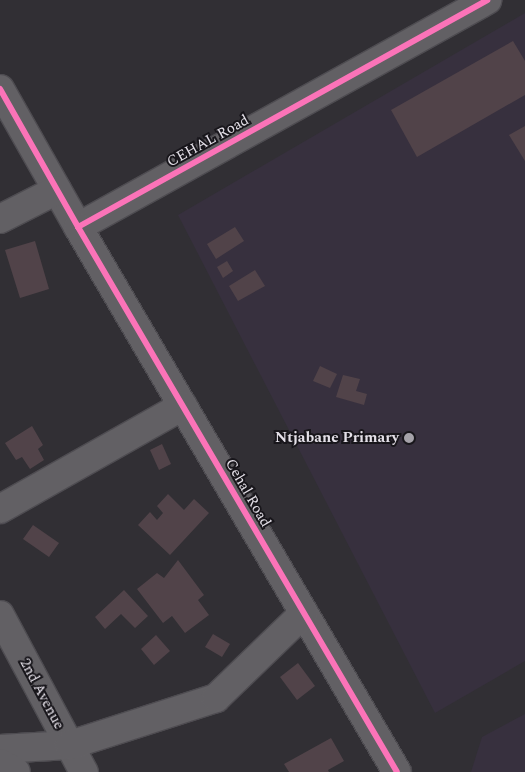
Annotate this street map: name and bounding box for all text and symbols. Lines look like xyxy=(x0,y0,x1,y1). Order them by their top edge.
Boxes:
street label: CEHAL Road xyxy=(164,111,252,171)
place label: Ntjabane Primary xyxy=(275,429,399,447)
marker: Ntjabane Primary xyxy=(403,432,415,444)
street label: Cehal Road xyxy=(221,456,275,530)
street label: 2nd Avenue xyxy=(16,655,68,733)

